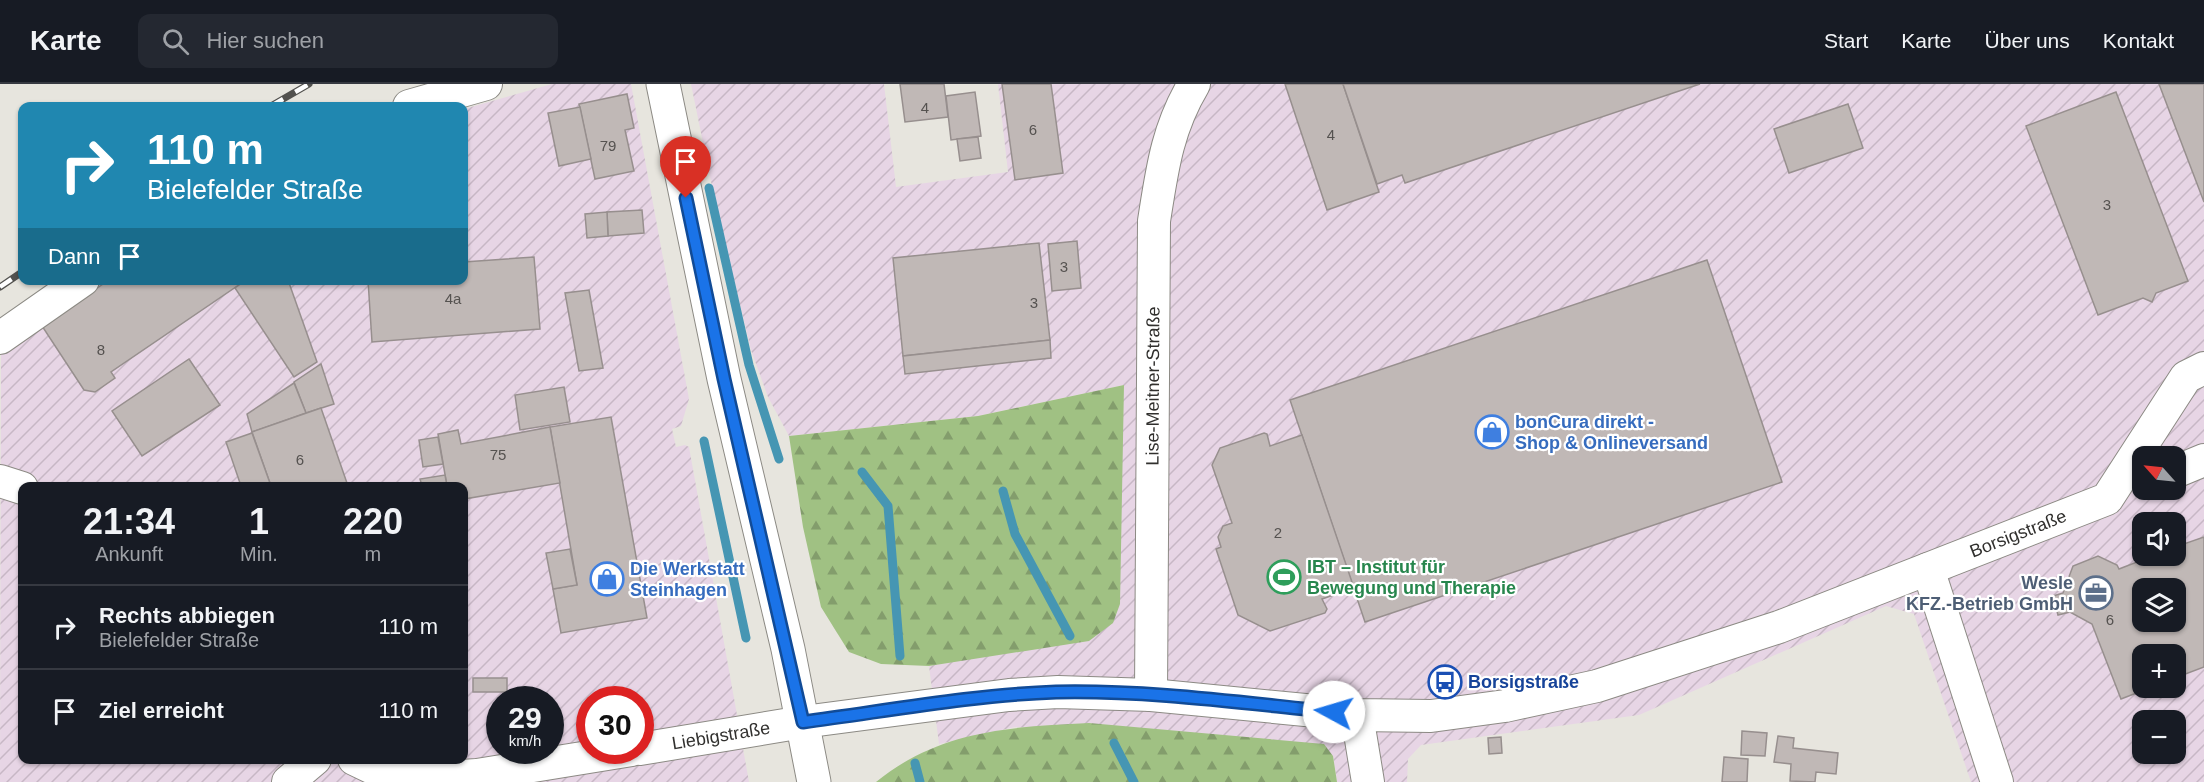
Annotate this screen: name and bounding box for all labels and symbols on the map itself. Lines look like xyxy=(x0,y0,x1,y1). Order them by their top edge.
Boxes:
house number: 4 xyxy=(921,99,929,116)
house number: 6 xyxy=(1029,121,1037,138)
house number: 4 xyxy=(1327,126,1335,143)
pin xyxy=(660,136,711,198)
house number: 79 xyxy=(600,137,616,154)
house number: 3 xyxy=(2103,196,2111,213)
house number: 3 xyxy=(1060,258,1068,275)
house number: 4a xyxy=(445,290,462,307)
house number: 3 xyxy=(1030,294,1038,311)
street label: Lise-Meitner-Straße xyxy=(1142,306,1163,466)
house number: 8 xyxy=(97,341,105,358)
place label: bonCura direkt - Shop & Onlineversand xyxy=(1515,412,1708,453)
shop icon: bonCura direkt - Shop & Onlineversand xyxy=(1474,414,1510,450)
house number: 75 xyxy=(490,446,506,463)
north arrow xyxy=(2132,446,2186,500)
house number: 6 xyxy=(296,451,304,468)
street label: Borsigstraße xyxy=(1967,506,2069,562)
house number: 2 xyxy=(1274,524,1282,541)
place label: IBT – Institut für Bewegung und Therapie xyxy=(1307,557,1516,598)
place label: Die Werkstatt Steinhagen xyxy=(630,559,745,600)
sports icon: IBT – Institut für Bewegung und Therapie xyxy=(1266,559,1302,595)
shop icon: Die Werkstatt Steinhagen xyxy=(589,561,625,597)
place label: Wesle KFZ.-Betrieb GmbH xyxy=(1906,573,2073,614)
office icon: Wesle KFZ.-Betrieb GmbH xyxy=(2078,575,2114,611)
house number: 6 xyxy=(2106,611,2114,628)
bus stop icon: Borsigstraße xyxy=(1427,664,1463,700)
place label: Borsigstraße xyxy=(1468,672,1579,692)
position arrow xyxy=(1302,680,1366,744)
speed limit sign: 30 xyxy=(576,686,654,764)
street label: Liebigstraße xyxy=(670,718,771,754)

